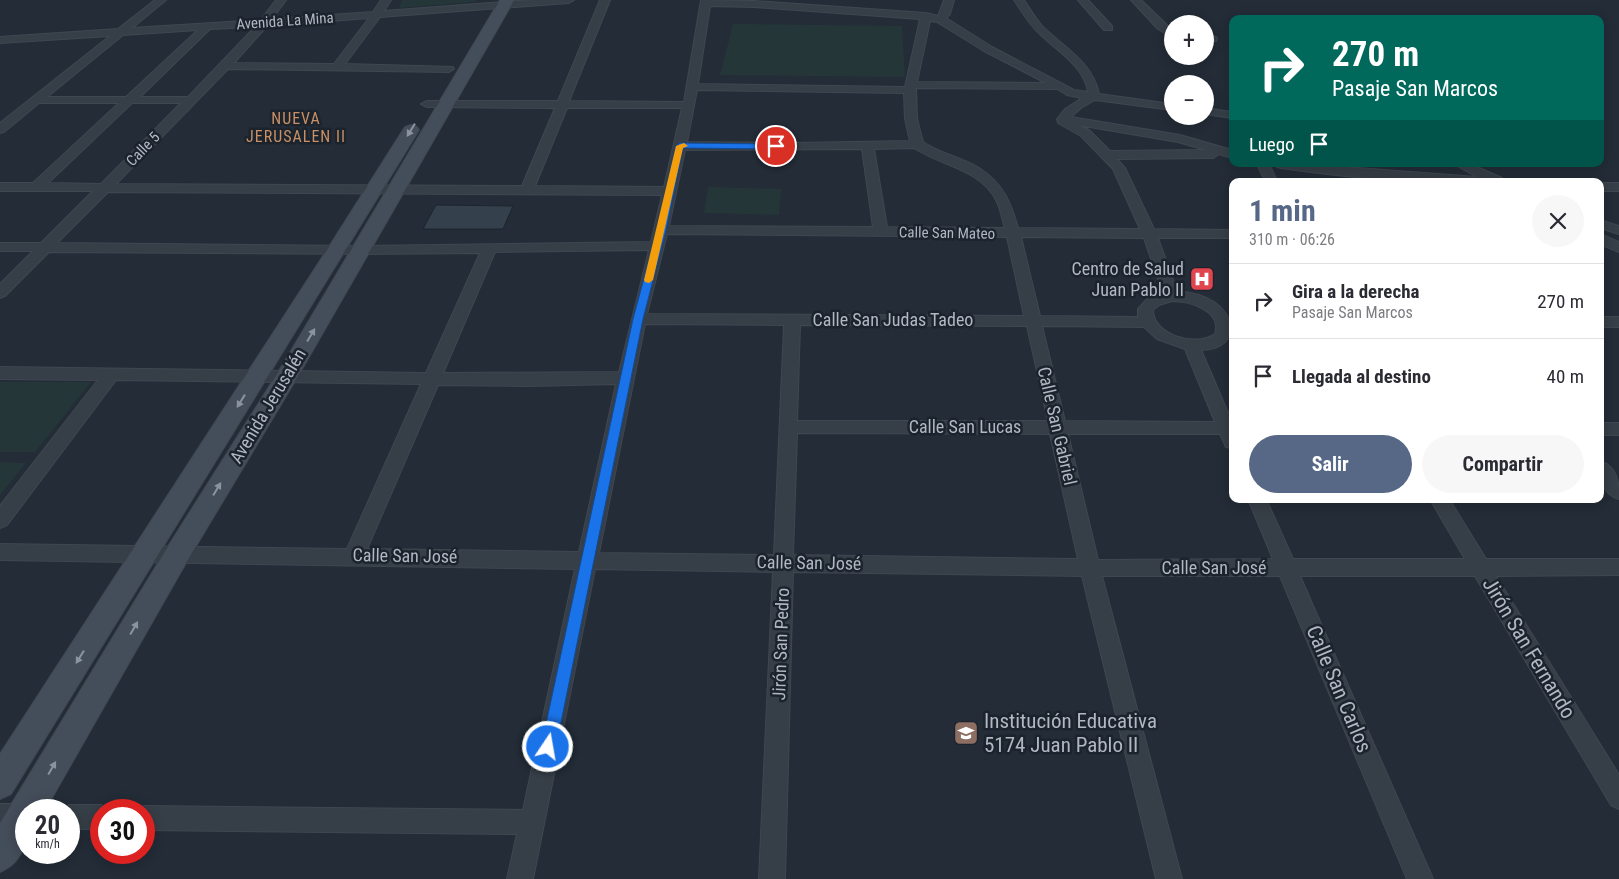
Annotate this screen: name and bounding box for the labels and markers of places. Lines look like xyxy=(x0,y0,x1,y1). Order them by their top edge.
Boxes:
pin xyxy=(755,125,797,167)
place label: Centro de Salud Juan Pablo II xyxy=(1072,258,1184,300)
hospital icon: Centro de Salud Juan Pablo II xyxy=(1189,266,1215,292)
place label: Institución Educativa 5174 Juan Pablo II xyxy=(984,709,1157,757)
school or university icon: Institución Educativa 5174 Juan Pablo II xyxy=(953,720,979,746)

